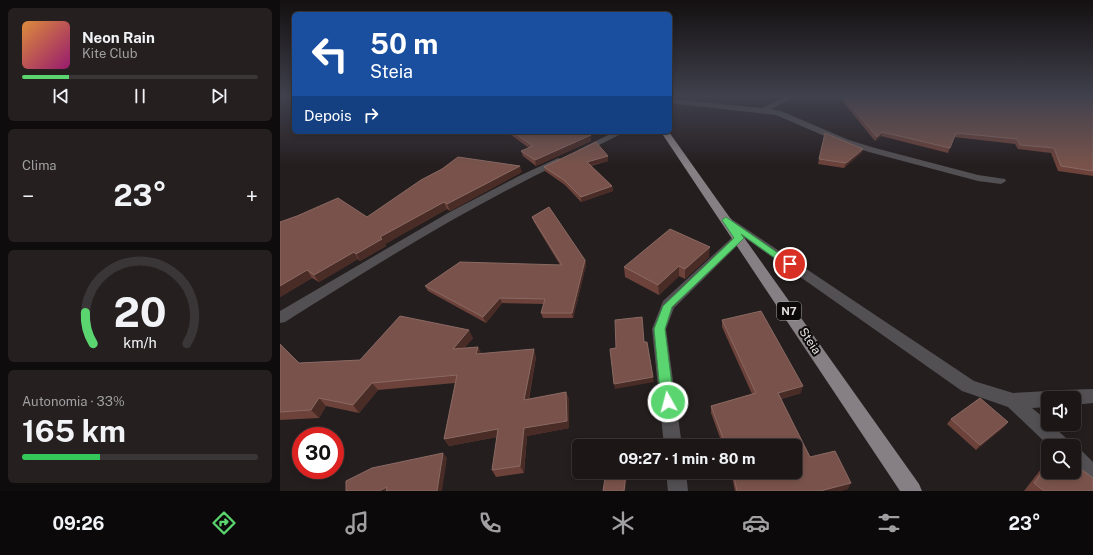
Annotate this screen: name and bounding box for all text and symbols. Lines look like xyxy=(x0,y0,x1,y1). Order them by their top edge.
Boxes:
text: 50 m xyxy=(370,27,438,60)
icon: left xyxy=(304,28,356,80)
text: Neon Rain xyxy=(82,29,155,46)
text: Kite Club xyxy=(82,46,137,61)
text: Steia xyxy=(370,61,413,82)
icon: previous xyxy=(50,85,72,107)
icon: pause xyxy=(129,85,151,107)
icon: next xyxy=(208,85,230,107)
icon: right xyxy=(360,104,382,126)
text: Depois xyxy=(304,107,352,124)
text: Clima xyxy=(22,158,57,173)
text: 23° xyxy=(113,177,167,213)
text: − xyxy=(22,183,34,209)
text: + xyxy=(246,183,258,209)
pin xyxy=(773,247,807,281)
icon: arrive xyxy=(779,253,801,275)
text: 20 xyxy=(113,287,167,336)
road number: N7 xyxy=(777,302,801,320)
street label: Steia xyxy=(796,325,824,357)
text: km/h xyxy=(123,333,157,350)
position arrow xyxy=(647,381,689,423)
map controls xyxy=(1041,391,1081,479)
button: sound xyxy=(1041,391,1081,431)
text: Autonomia · 33% xyxy=(22,394,125,409)
text: 165 km xyxy=(22,413,126,449)
speed limit sign: 30 xyxy=(292,427,344,479)
button: search xyxy=(1041,439,1081,479)
text: 09:27 · 1 min · 80 m xyxy=(619,450,755,467)
icon: directions xyxy=(210,509,238,537)
icon: music xyxy=(343,509,371,537)
icon: phone xyxy=(476,509,504,537)
icon: climate xyxy=(609,509,637,537)
icon: car xyxy=(742,509,770,537)
icon: filters xyxy=(875,509,903,537)
text: 09:26 xyxy=(53,513,105,534)
text: 23° xyxy=(1008,513,1040,534)

